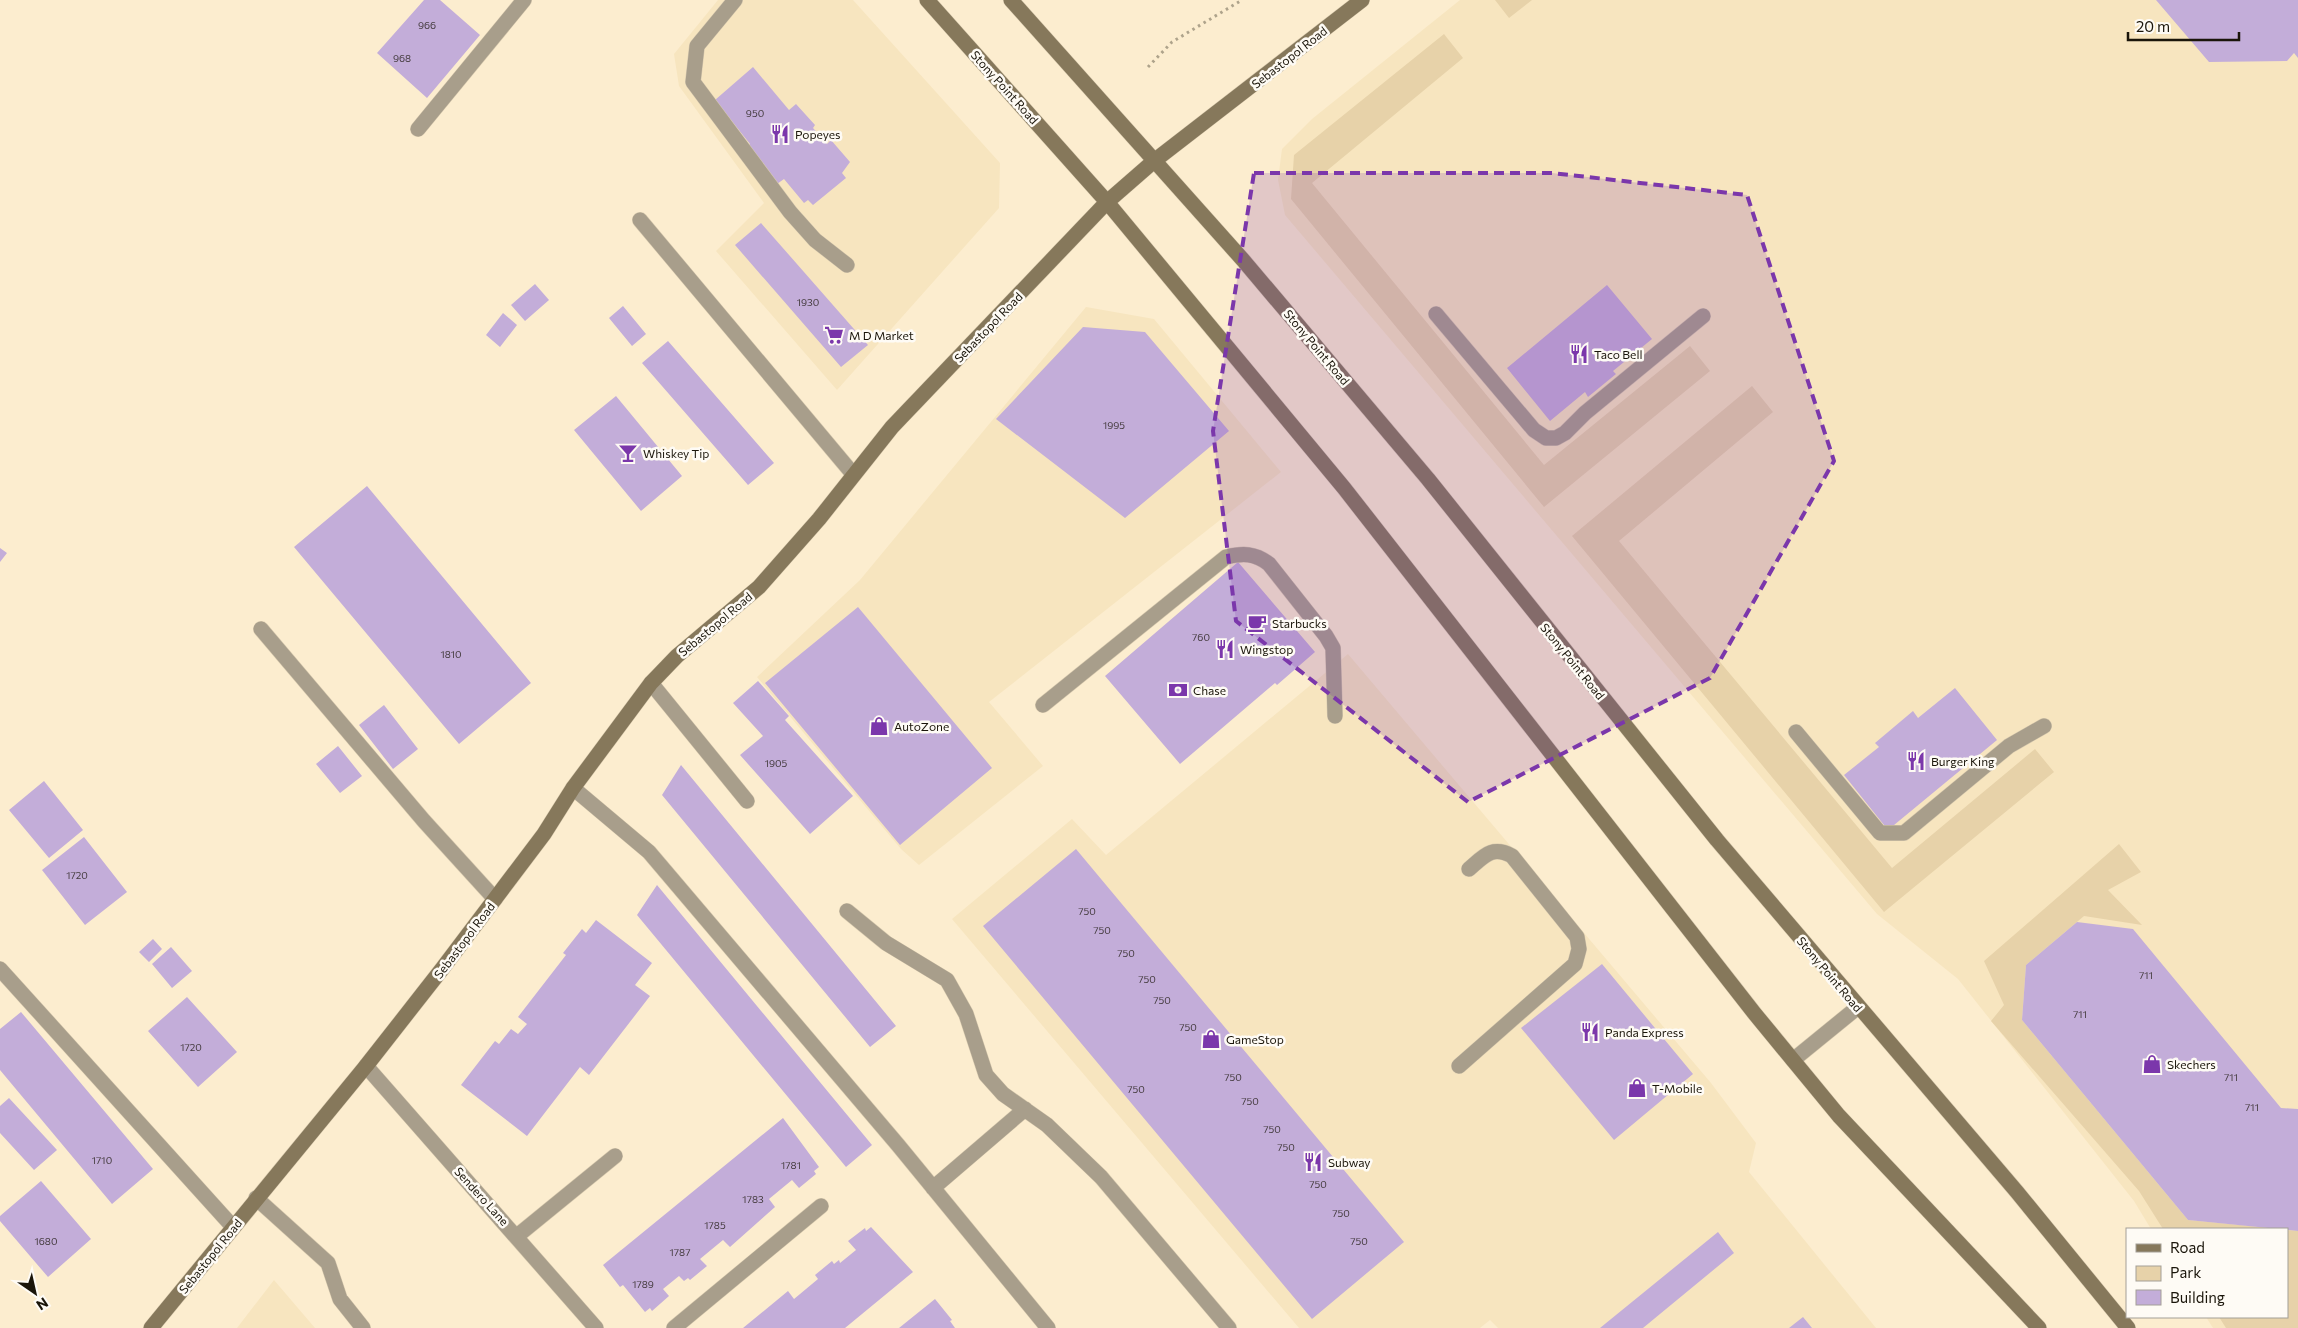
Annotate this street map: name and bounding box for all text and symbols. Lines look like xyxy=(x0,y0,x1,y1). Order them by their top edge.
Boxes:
scale bar xyxy=(2128,10,2239,42)
text: 20 m xyxy=(2136,17,2170,35)
house number: 966 xyxy=(418,19,436,31)
street label: Sebastopol Road xyxy=(1249,23,1330,91)
street label: Stony Point Road xyxy=(968,47,1042,127)
house number: 968 xyxy=(393,52,411,64)
house number: 950 xyxy=(746,107,764,119)
restaurant icon: Popeyes xyxy=(769,123,791,145)
place label: Popeyes xyxy=(795,127,841,141)
street label: Sebastopol Road xyxy=(951,289,1025,365)
house number: 1930 xyxy=(797,296,819,308)
street label: Stony Point Road xyxy=(1281,307,1353,388)
supermarket icon: M D Market xyxy=(823,324,845,346)
place label: M D Market xyxy=(849,328,914,342)
restaurant icon: Taco Bell xyxy=(1568,343,1590,365)
place label: Taco Bell xyxy=(1594,347,1643,361)
house number: 1995 xyxy=(1103,419,1125,431)
bar icon: Whiskey Tip xyxy=(617,442,639,464)
place label: Whiskey Tip xyxy=(643,446,709,460)
street label: Sebastopol Road xyxy=(675,589,755,659)
cafe icon: Starbucks xyxy=(1246,612,1268,634)
place label: Starbucks xyxy=(1272,616,1327,630)
street label: Stony Point Road xyxy=(1538,620,1608,702)
house number: 760 xyxy=(1192,631,1210,643)
restaurant icon: Wingstop xyxy=(1214,638,1236,660)
place label: Wingstop xyxy=(1240,642,1293,656)
house number: 1810 xyxy=(440,648,462,660)
bank icon: Chase xyxy=(1167,679,1189,701)
place label: Chase xyxy=(1193,683,1226,697)
shop icon: AutoZone xyxy=(868,715,890,737)
place label: AutoZone xyxy=(894,719,949,733)
restaurant icon: Burger King xyxy=(1905,750,1927,772)
place label: Burger King xyxy=(1931,754,1995,768)
house number: 1905 xyxy=(765,757,788,769)
house number: 1720 xyxy=(66,869,88,881)
street label: Sebastopol Road xyxy=(431,899,497,981)
house number: 750 xyxy=(1078,905,1096,917)
house number: 750 xyxy=(1093,924,1111,936)
street label: Stony Point Road xyxy=(1794,934,1866,1015)
house number: 750 xyxy=(1117,947,1135,959)
house number: 711 xyxy=(2139,969,2153,981)
house number: 750 xyxy=(1138,973,1156,985)
house number: 750 xyxy=(1153,994,1171,1006)
house number: 711 xyxy=(2073,1008,2087,1020)
house number: 750 xyxy=(1179,1021,1197,1033)
restaurant icon: Panda Express xyxy=(1579,1021,1601,1043)
place label: Panda Express xyxy=(1605,1025,1684,1039)
shop icon: GameStop xyxy=(1200,1028,1222,1050)
place label: GameStop xyxy=(1226,1032,1284,1046)
house number: 1720 xyxy=(180,1041,202,1053)
shop icon: Skechers xyxy=(2141,1053,2163,1075)
place label: Skechers xyxy=(2167,1057,2216,1071)
house number: 750 xyxy=(1224,1071,1242,1083)
house number: 711 xyxy=(2224,1071,2238,1083)
shop icon: T-Mobile xyxy=(1626,1077,1648,1099)
place label: T-Mobile xyxy=(1652,1081,1702,1095)
house number: 750 xyxy=(1127,1083,1145,1095)
house number: 750 xyxy=(1241,1095,1259,1107)
house number: 711 xyxy=(2245,1101,2259,1113)
house number: 750 xyxy=(1263,1123,1281,1135)
house number: 750 xyxy=(1277,1141,1295,1153)
restaurant icon: Subway xyxy=(1302,1151,1324,1173)
house number: 1710 xyxy=(92,1154,112,1166)
place label: Subway xyxy=(1328,1155,1371,1169)
house number: 1781 xyxy=(781,1159,801,1171)
street label: Sendero Lane xyxy=(452,1164,512,1228)
house number: 750 xyxy=(1309,1178,1327,1190)
house number: 1783 xyxy=(742,1193,764,1205)
house number: 750 xyxy=(1332,1207,1350,1219)
street label: Sebastopol Road xyxy=(176,1216,244,1296)
house number: 1785 xyxy=(704,1219,726,1231)
legend xyxy=(2126,1228,2288,1318)
house number: 1680 xyxy=(35,1235,57,1247)
house number: 750 xyxy=(1350,1235,1368,1247)
text: Road xyxy=(2170,1238,2205,1256)
house number: 1787 xyxy=(670,1246,690,1258)
text: Park xyxy=(2170,1263,2201,1281)
north arrow xyxy=(10,1268,60,1318)
house number: 1789 xyxy=(632,1278,654,1290)
text: Building xyxy=(2170,1288,2225,1306)
text: N xyxy=(33,1294,52,1314)

